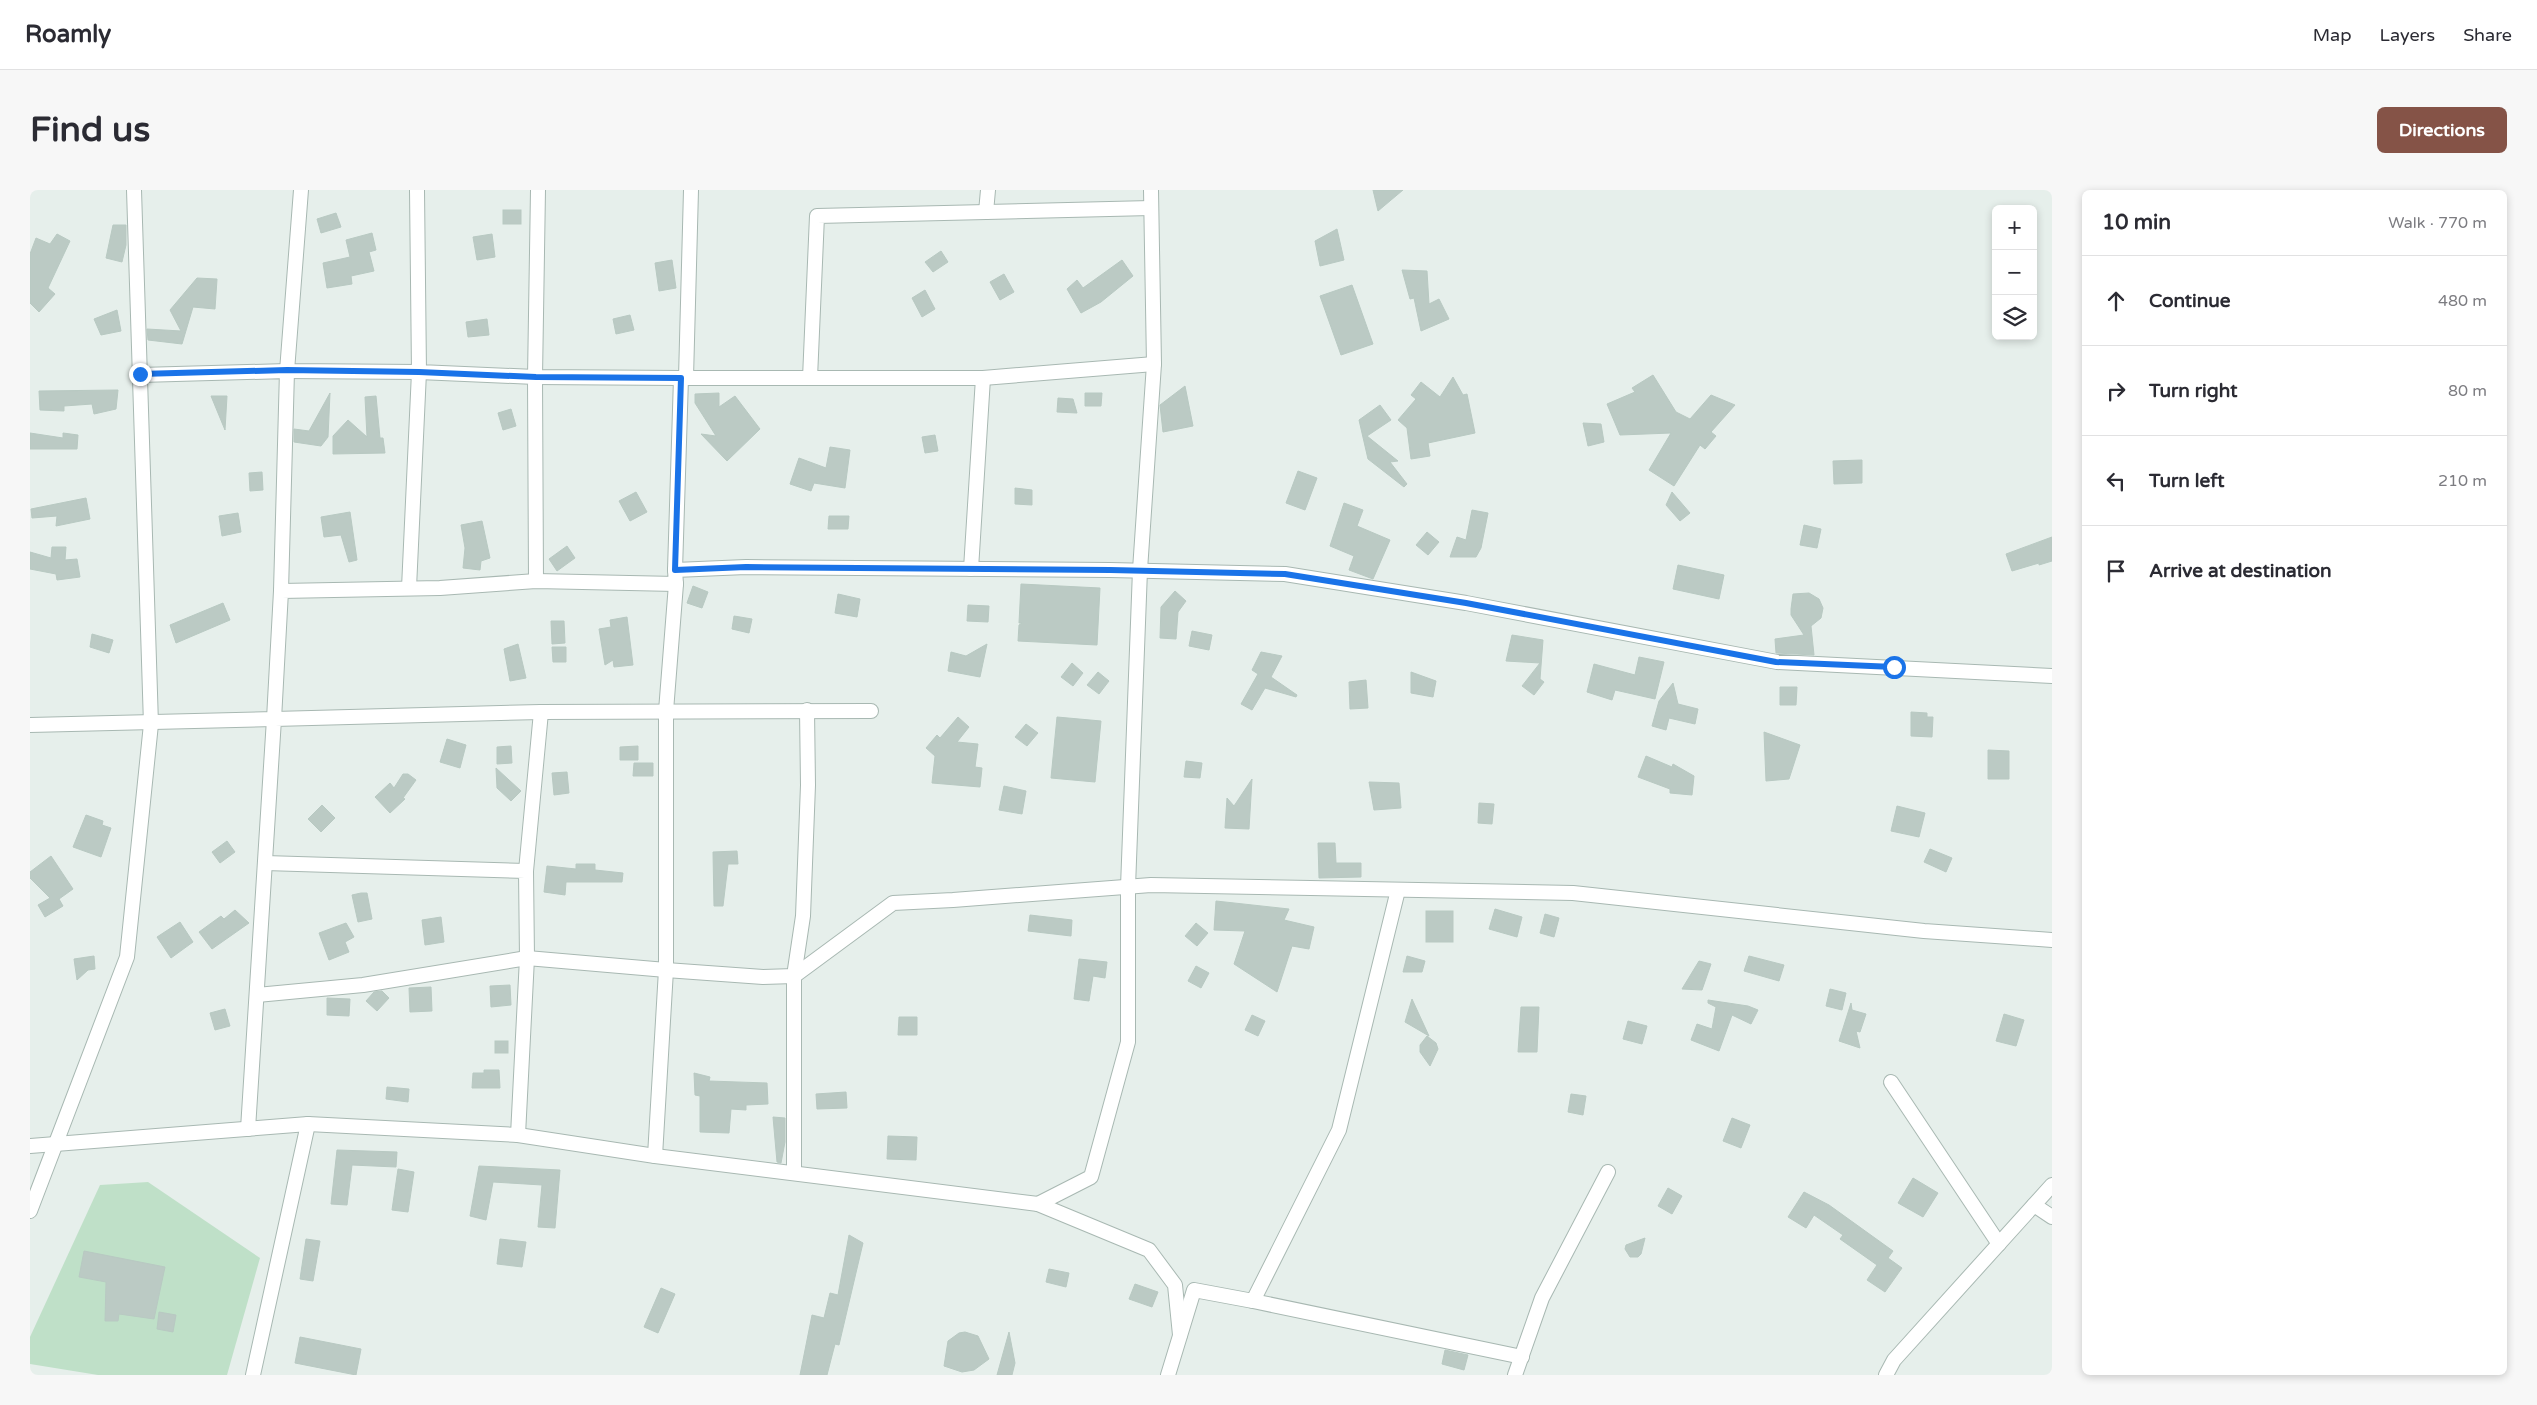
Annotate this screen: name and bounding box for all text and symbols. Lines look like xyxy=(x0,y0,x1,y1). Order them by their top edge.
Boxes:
text: Roamly xyxy=(25,20,111,49)
text: Map xyxy=(2313,24,2352,46)
text: Layers xyxy=(2380,24,2435,46)
text: Share xyxy=(2463,24,2512,46)
button: Directions xyxy=(2377,107,2507,153)
text: Find us xyxy=(30,109,150,151)
map controls xyxy=(1992,205,2037,340)
button: + xyxy=(1992,205,2037,250)
text: 10 min xyxy=(2102,210,2171,235)
text: Walk · 770 m xyxy=(2388,213,2487,233)
button: − xyxy=(1992,250,2037,295)
icon: ahead xyxy=(2102,287,2130,315)
text: Continue xyxy=(2149,290,2231,312)
text: 480 m xyxy=(2438,291,2487,311)
button: layers xyxy=(1992,295,2037,340)
route end xyxy=(129,363,152,386)
icon: right xyxy=(2102,377,2130,405)
text: Turn right xyxy=(2149,380,2237,402)
text: 80 m xyxy=(2448,381,2487,401)
icon: left xyxy=(2102,467,2130,495)
text: Turn left xyxy=(2149,470,2225,492)
text: 210 m xyxy=(2438,471,2487,491)
icon: arrive xyxy=(2102,557,2130,585)
text: Arrive at destination xyxy=(2149,560,2332,582)
route start xyxy=(1883,656,1906,679)

